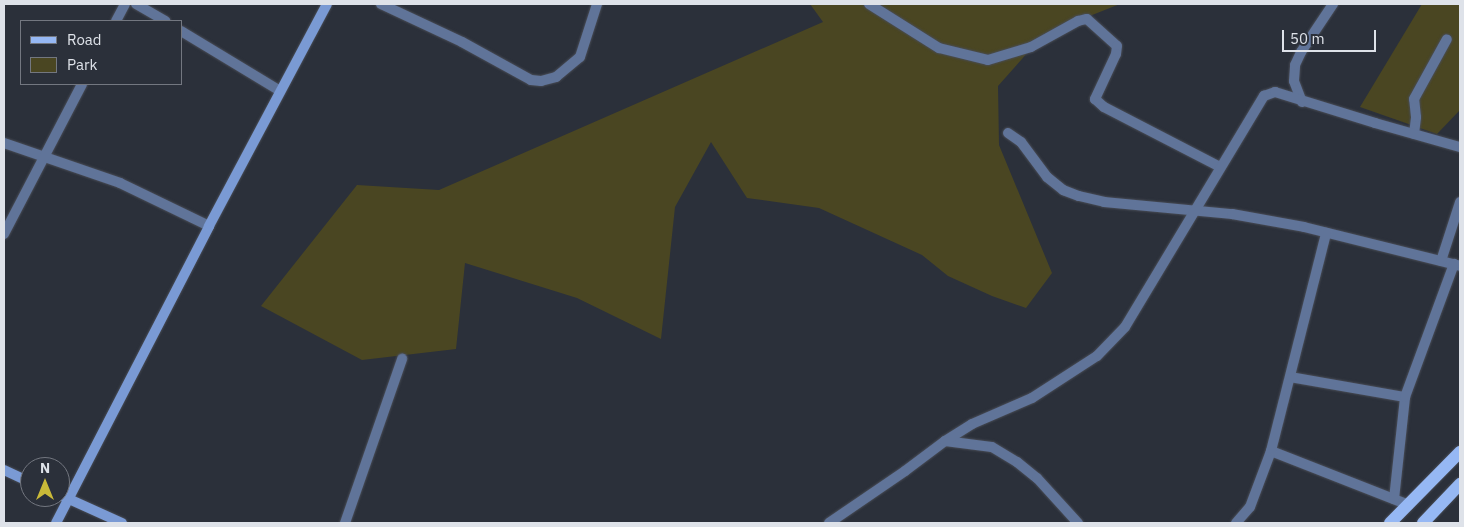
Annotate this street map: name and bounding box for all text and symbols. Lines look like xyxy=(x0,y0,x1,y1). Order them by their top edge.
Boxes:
legend xyxy=(20,20,182,85)
scale bar xyxy=(1284,20,1378,52)
text: 50 m xyxy=(1290,29,1325,48)
text: Road xyxy=(67,30,102,49)
text: Park xyxy=(67,55,97,74)
north arrow xyxy=(20,457,70,507)
text: N xyxy=(40,459,50,477)

